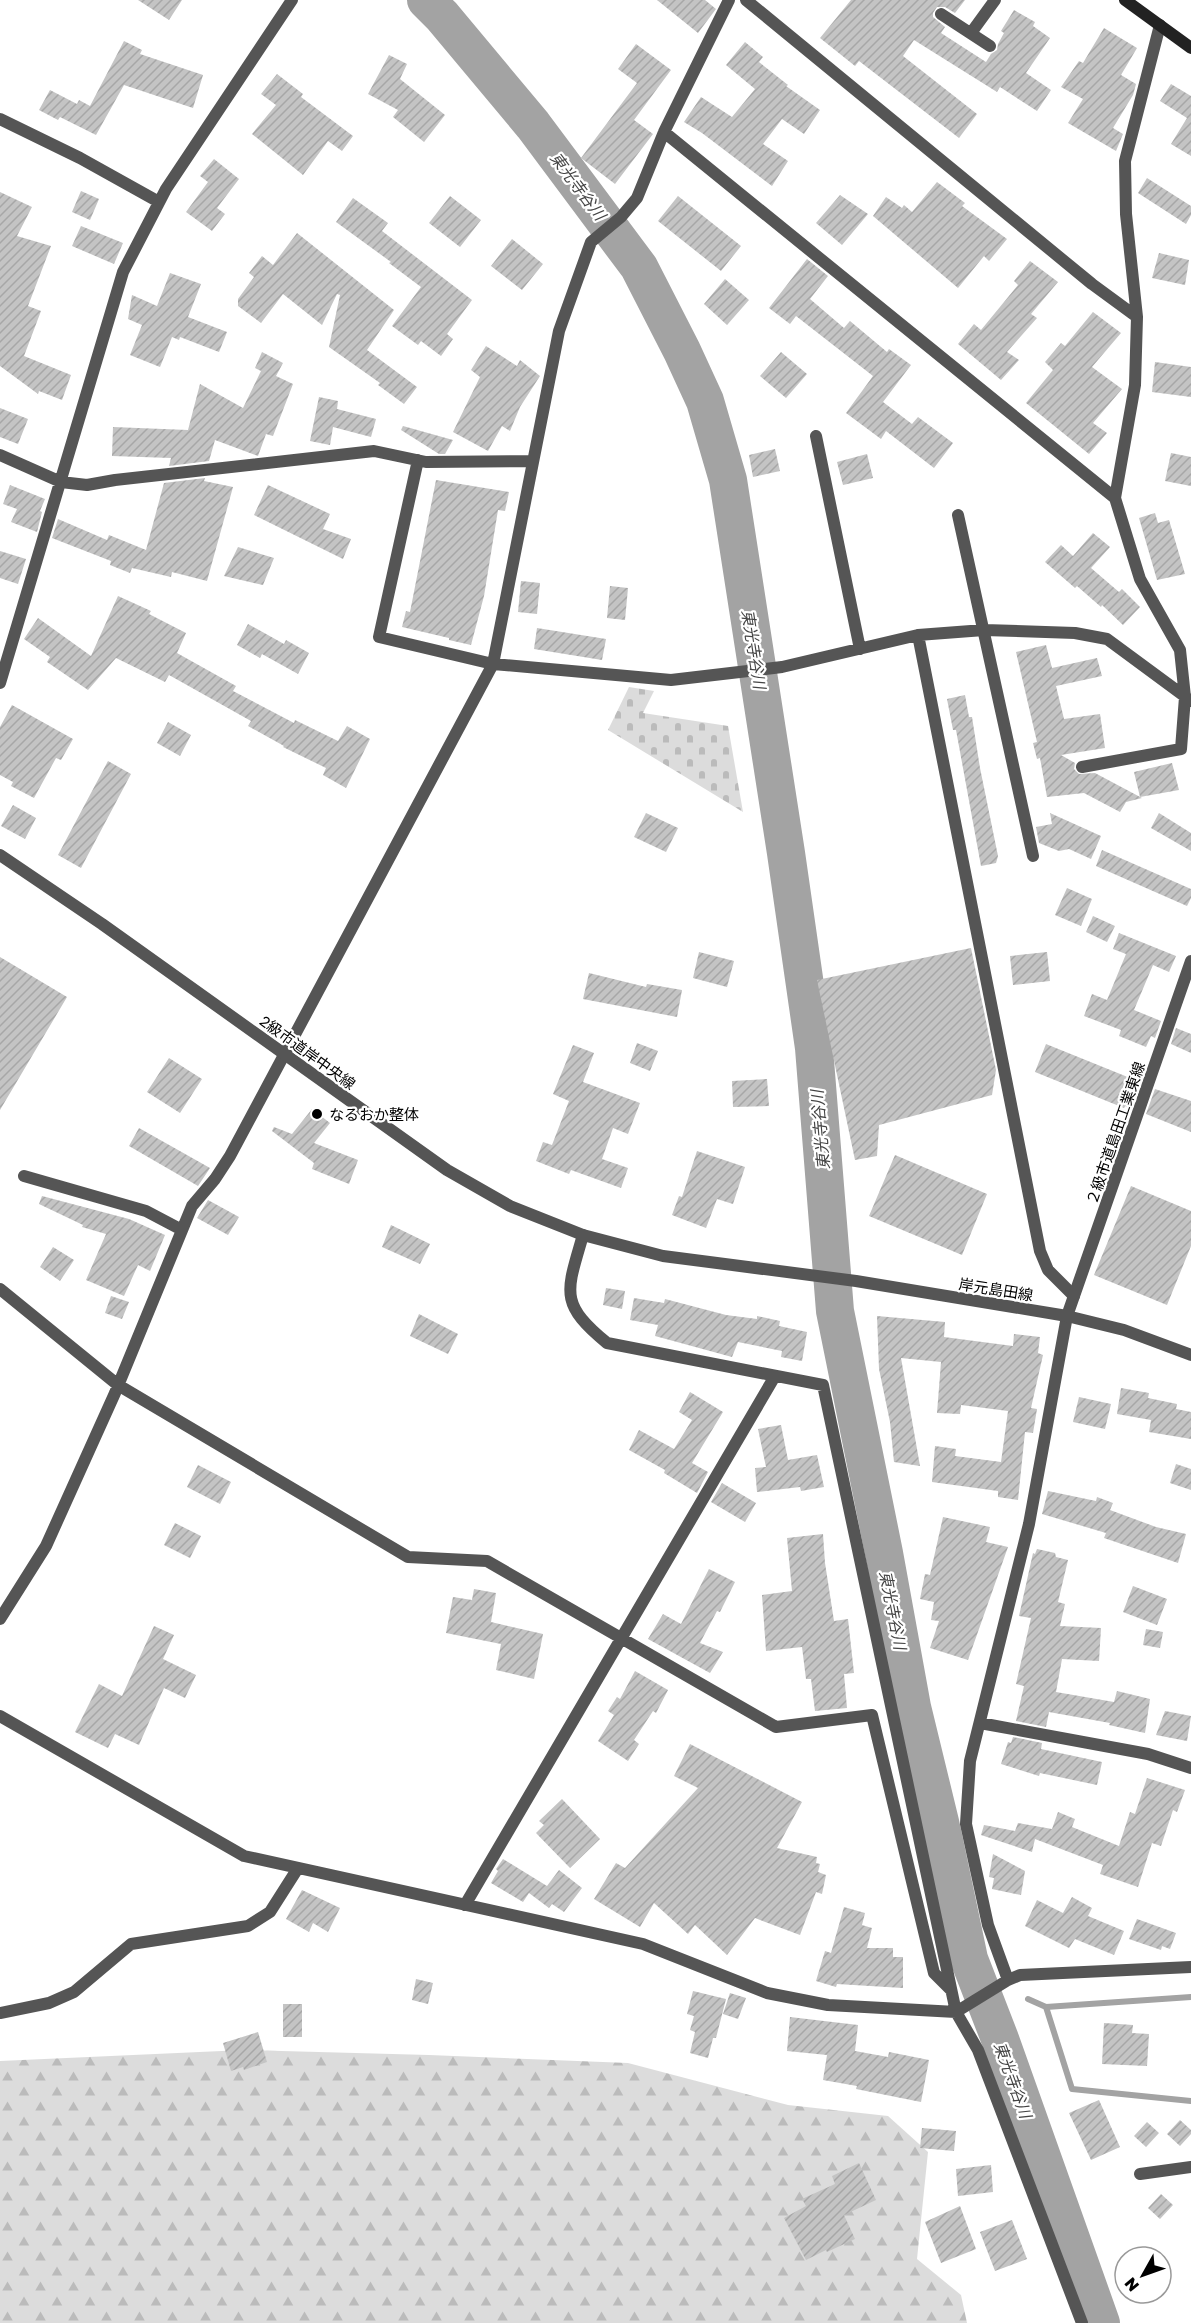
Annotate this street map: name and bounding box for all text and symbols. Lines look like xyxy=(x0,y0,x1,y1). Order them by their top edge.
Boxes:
water label: 東光寺谷川 xyxy=(546,148,611,226)
water label: 東光寺谷川 xyxy=(738,608,770,692)
street label: 2級市道岸中央線 xyxy=(257,1011,359,1093)
street label: ２級市道島田工業東線 xyxy=(1082,1059,1148,1207)
water label: 東光寺谷川 xyxy=(806,1087,833,1171)
place label: なるおか整体 xyxy=(329,1105,419,1123)
marker: なるおか整体 xyxy=(310,1107,324,1121)
street label: 岸元島田線 xyxy=(958,1274,1034,1304)
water label: 東光寺谷川 xyxy=(876,1569,911,1653)
water label: 東光寺谷川 xyxy=(990,2039,1037,2123)
north arrow xyxy=(1113,2245,1173,2305)
text: N xyxy=(1120,2274,1143,2296)

